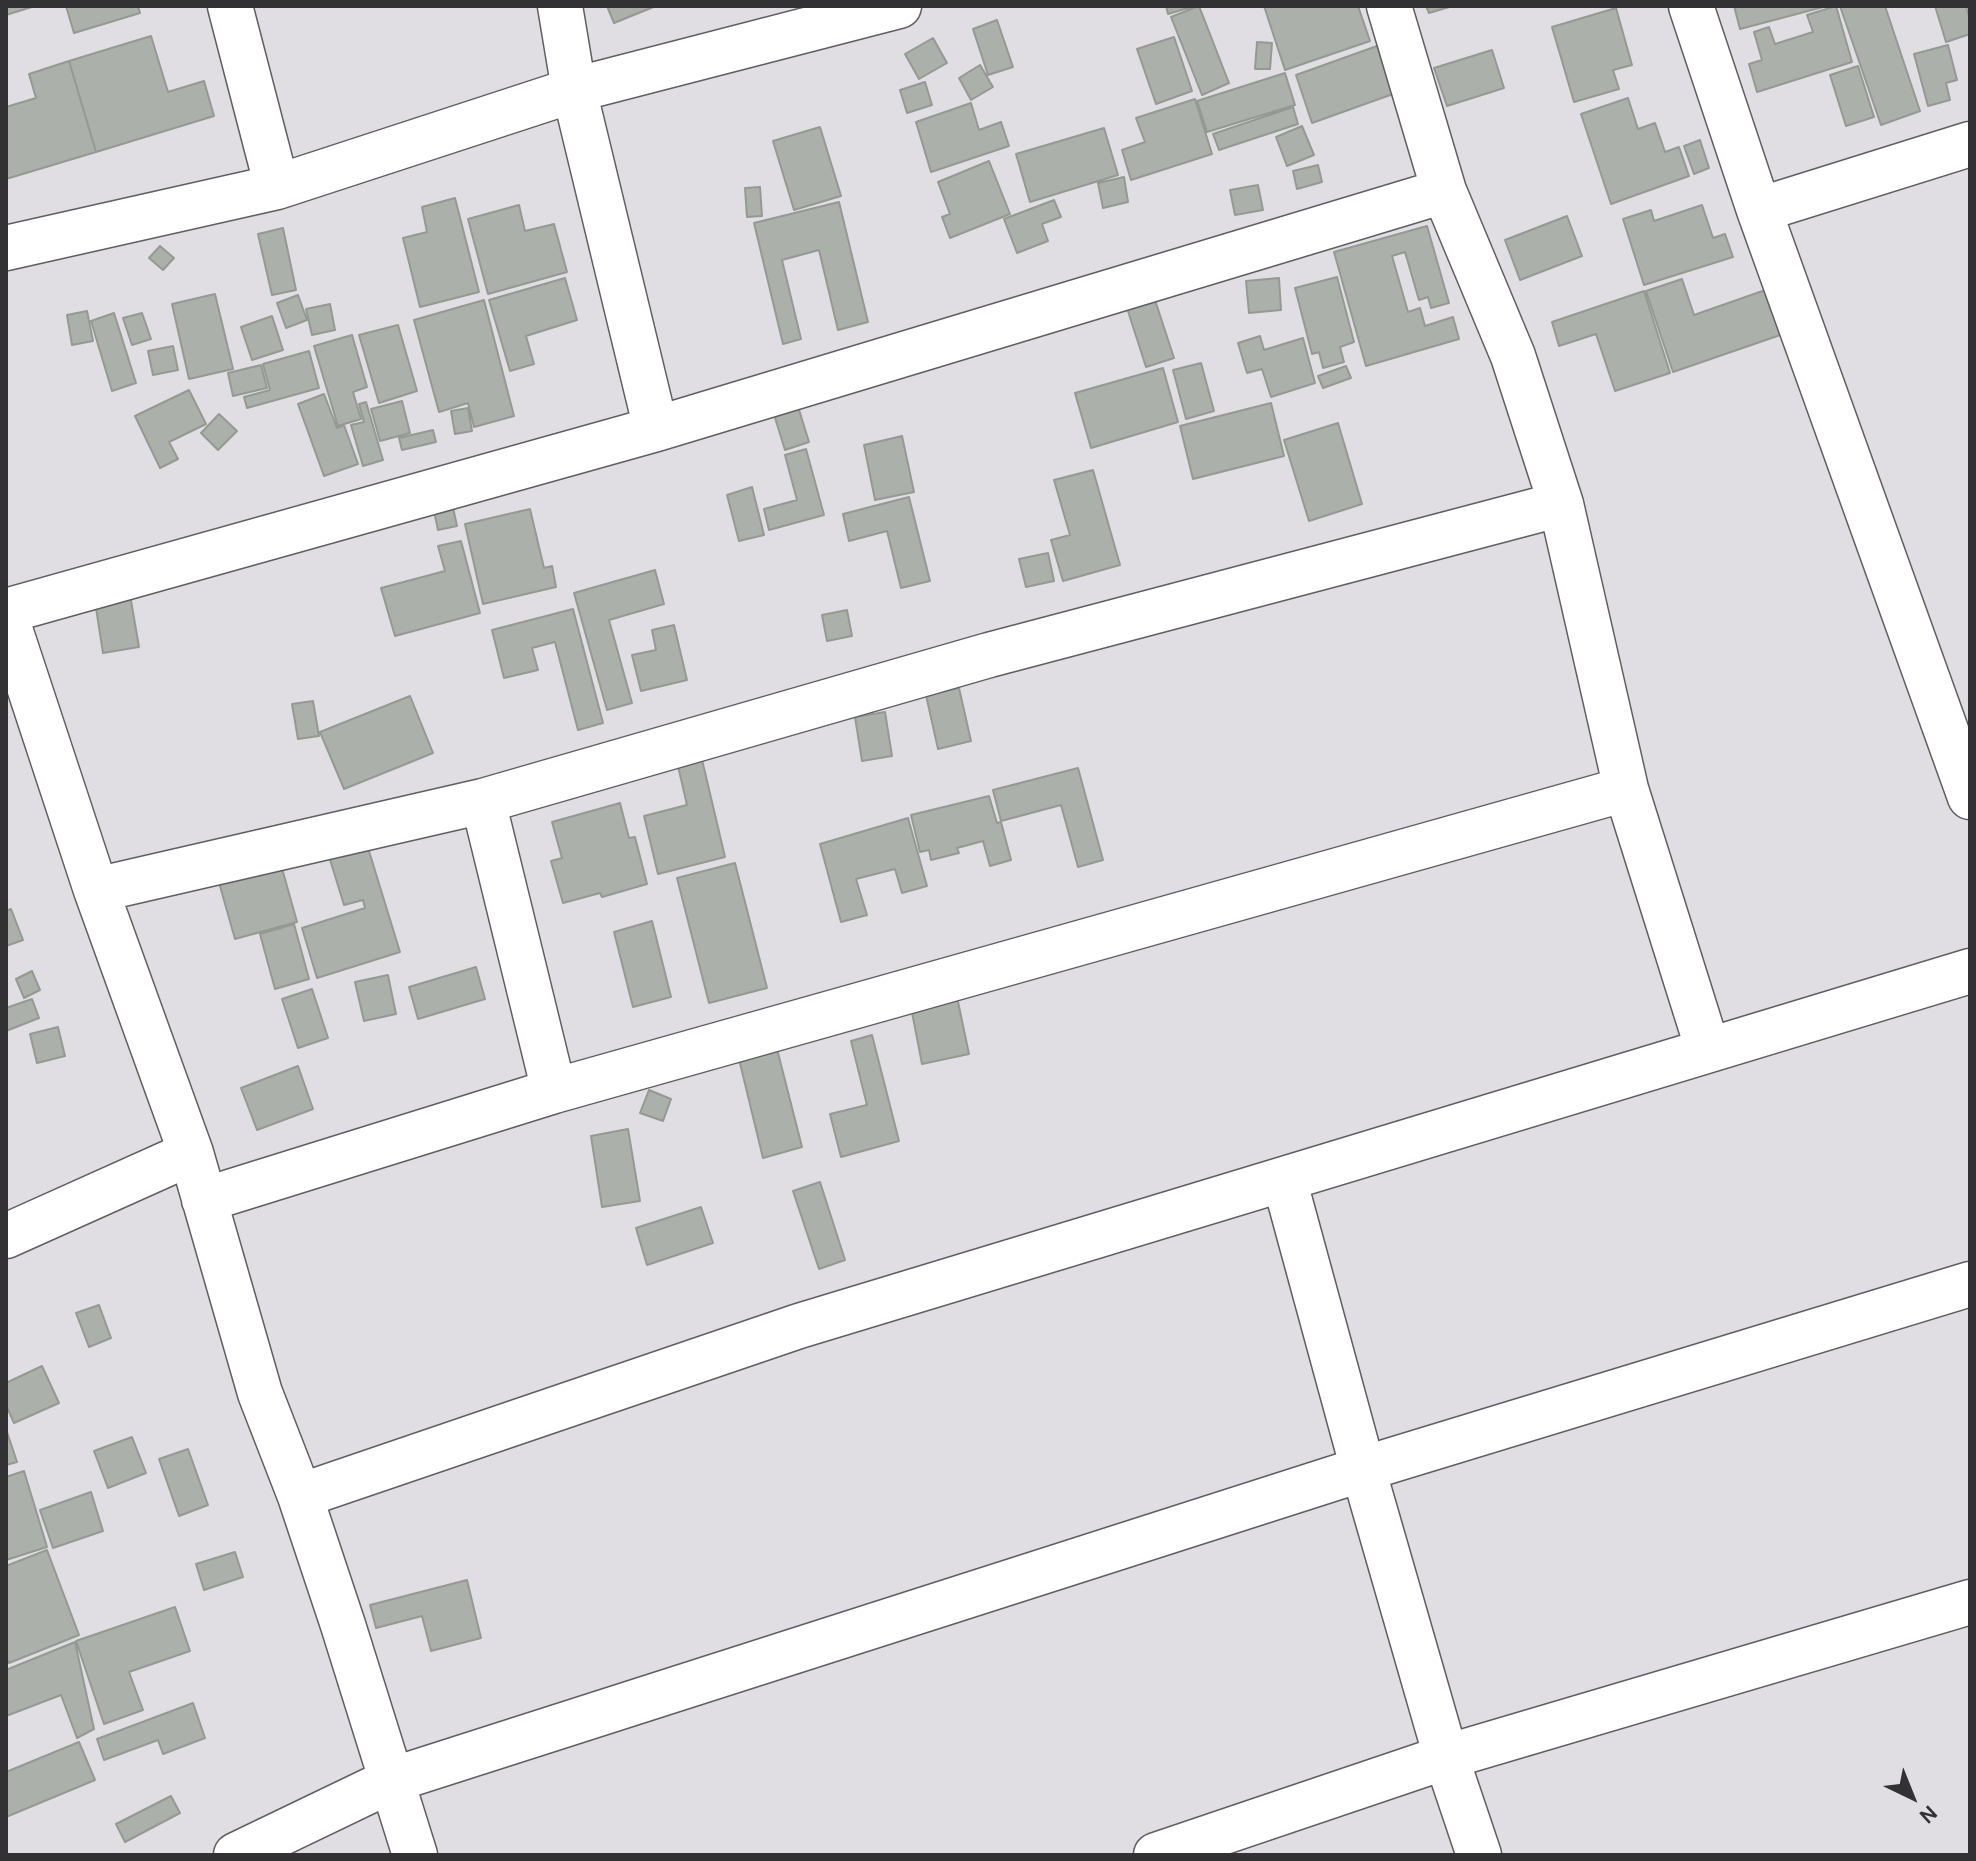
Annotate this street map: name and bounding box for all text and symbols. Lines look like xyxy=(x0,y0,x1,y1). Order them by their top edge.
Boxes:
north arrow xyxy=(1872,1757,1952,1837)
text: N xyxy=(1914,1800,1943,1829)

